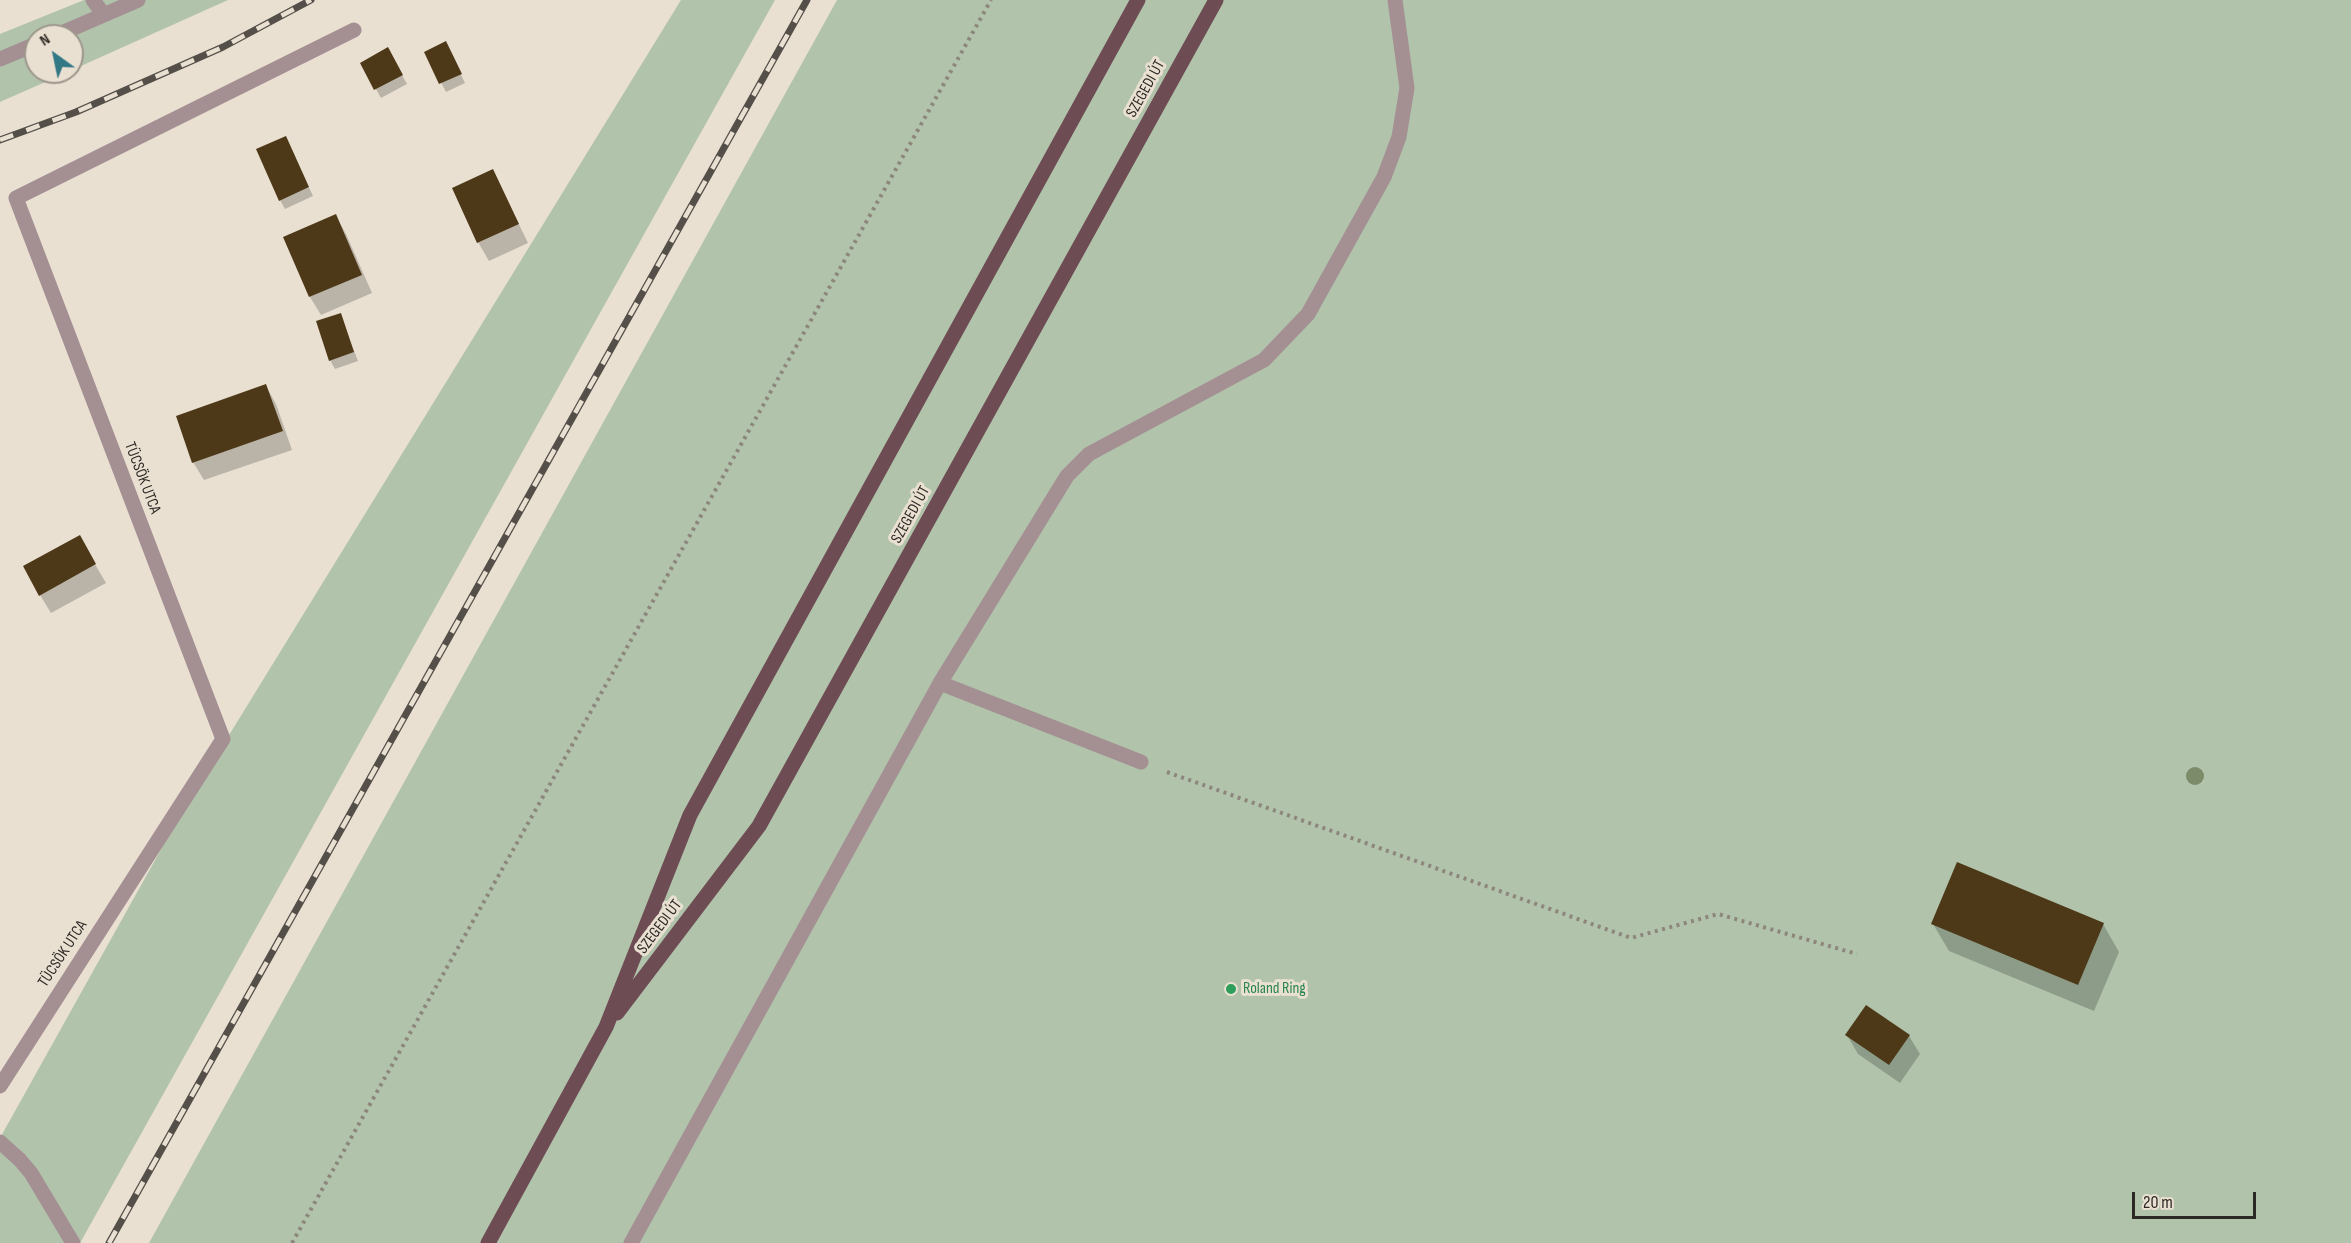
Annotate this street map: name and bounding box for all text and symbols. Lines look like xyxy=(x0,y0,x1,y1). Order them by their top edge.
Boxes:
north arrow xyxy=(24,24,84,84)
text: N xyxy=(36,30,54,50)
street label: SZEGEDI ÚT xyxy=(1122,57,1170,121)
street label: TÜCSÖK UTCA xyxy=(120,439,164,517)
street label: SZEGEDI ÚT xyxy=(887,483,935,547)
street label: SZEGEDI ÚT xyxy=(634,896,686,958)
street label: TÜCSÖK UTCA xyxy=(34,917,92,991)
place label: Roland Ring xyxy=(1243,979,1306,999)
marker: Roland Ring xyxy=(1224,982,1238,996)
scale bar xyxy=(2135,1180,2260,1218)
text: 20 m xyxy=(2143,1192,2173,1213)

